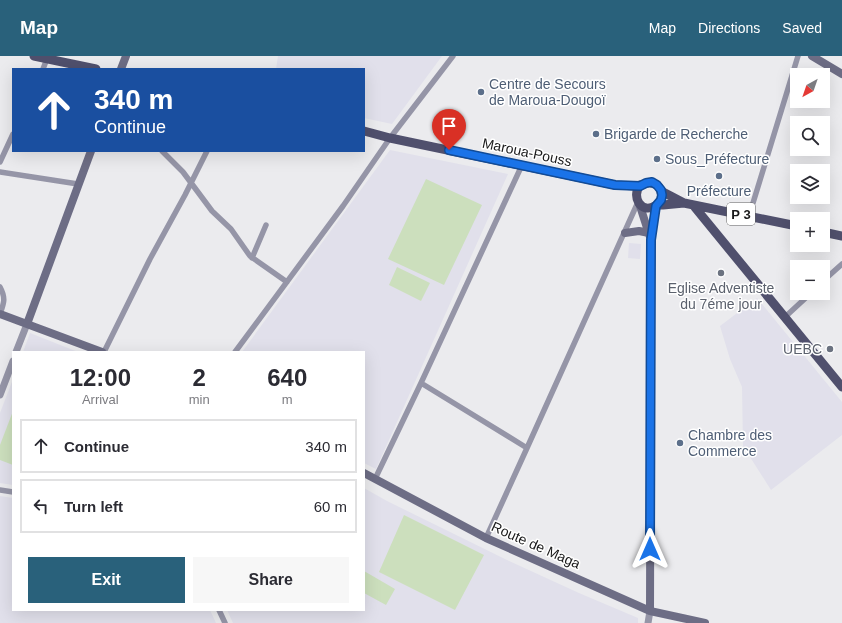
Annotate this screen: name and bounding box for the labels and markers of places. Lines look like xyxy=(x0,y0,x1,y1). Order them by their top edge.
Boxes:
place label: Centre de Secours de Maroua-Dougoï xyxy=(489,76,606,108)
marker: Centre de Secours de Maroua-Dougoï xyxy=(476,87,486,97)
pin xyxy=(432,109,466,150)
place label: Brigarde de Recherche xyxy=(604,126,748,142)
marker: Brigarde de Recherche xyxy=(591,129,601,139)
place label: Sous_Préfecture xyxy=(665,151,769,167)
marker: Sous_Préfecture xyxy=(652,154,662,164)
marker: Préfecture xyxy=(714,171,724,181)
place label: Préfecture xyxy=(687,183,752,199)
marker: Eglise Adventiste du 7éme jour xyxy=(716,268,726,278)
place label: Eglise Adventiste du 7éme jour xyxy=(668,280,775,312)
place label: UEBC xyxy=(783,341,822,357)
marker: UEBC xyxy=(825,344,835,354)
place label: Chambre des Commerce xyxy=(688,427,772,459)
marker: Chambre des Commerce xyxy=(675,438,685,448)

